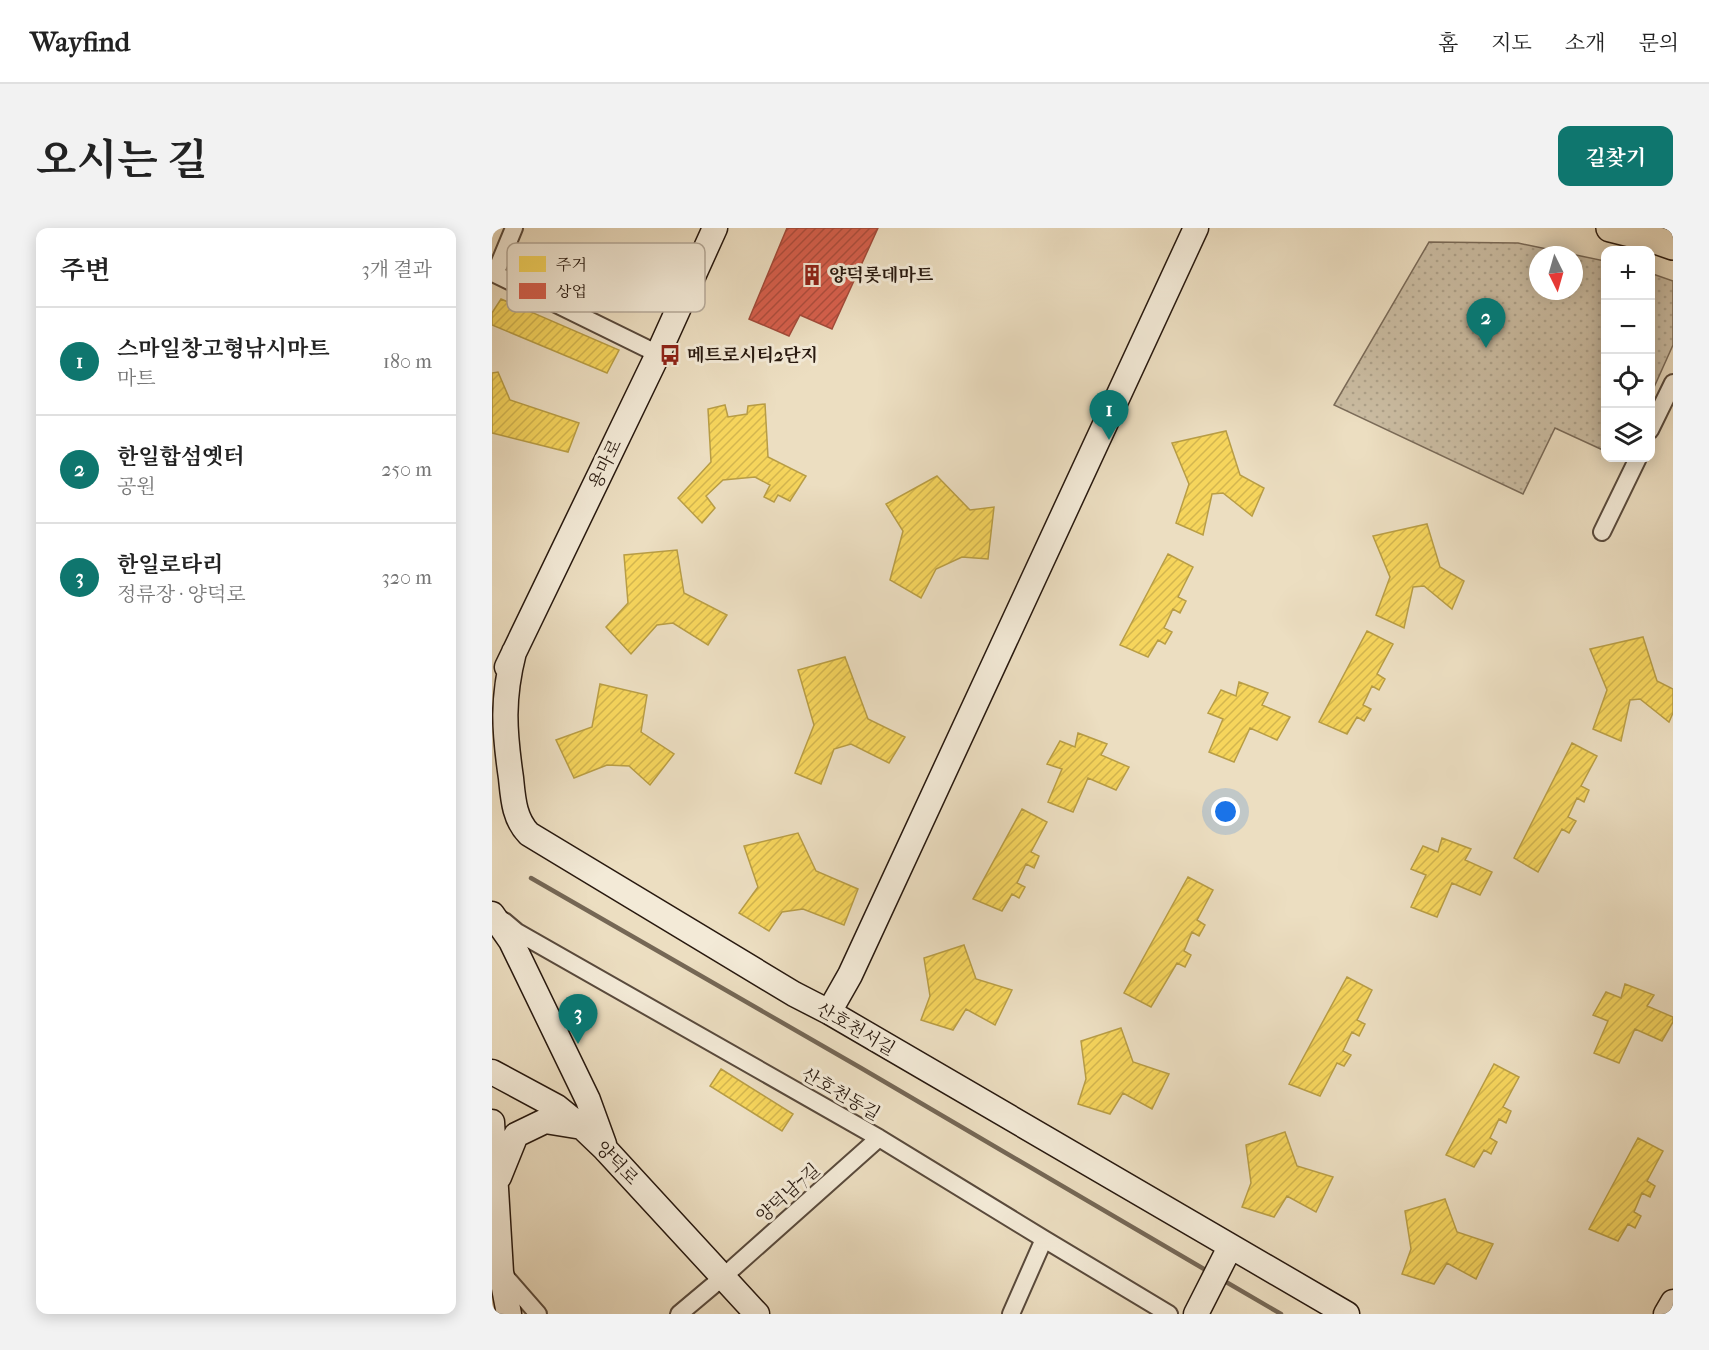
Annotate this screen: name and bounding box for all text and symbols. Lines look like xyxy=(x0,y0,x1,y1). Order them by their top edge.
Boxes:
text: Wayfind xyxy=(30,25,130,58)
text: 홈 xyxy=(1438,31,1458,55)
text: 지도 xyxy=(1491,31,1532,55)
text: 소개 xyxy=(1565,31,1605,55)
text: 문의 xyxy=(1638,31,1679,55)
button: 길찾기 xyxy=(1558,126,1673,186)
text: 오시는 길 xyxy=(36,136,207,185)
legend xyxy=(507,243,705,312)
north arrow xyxy=(1529,246,1583,300)
map controls xyxy=(1601,246,1655,462)
button: + xyxy=(1601,246,1655,300)
text: 주변 xyxy=(60,255,110,286)
text: 주거 xyxy=(556,255,587,274)
text: 3개 결과 xyxy=(362,258,432,281)
building icon: 양덕롯데마트 xyxy=(800,263,824,287)
place label: 양덕롯데마트 xyxy=(829,265,934,286)
text: 상업 xyxy=(556,282,587,301)
pin: 2 xyxy=(1466,298,1506,348)
button: − xyxy=(1601,300,1655,354)
text: 스마일창고형낚시마트 xyxy=(117,336,330,362)
bus stop icon: 메트로시티2단지 xyxy=(658,343,682,367)
place label: 메트로시티2단지 xyxy=(687,345,818,366)
text: 1 xyxy=(76,350,83,373)
text: 180 m xyxy=(383,350,432,373)
button: locate xyxy=(1601,354,1655,408)
text: 마트 xyxy=(117,367,156,390)
pin: 1 xyxy=(1090,390,1128,440)
button: layers xyxy=(1601,408,1655,462)
street label: 용마로 xyxy=(585,436,626,492)
text: 한일합섬옛터 xyxy=(117,444,245,470)
text: 2 xyxy=(74,458,85,481)
text: 250 m xyxy=(381,458,432,481)
text: 공원 xyxy=(117,475,156,498)
text: 한일로타리 xyxy=(117,552,223,578)
text: 3 xyxy=(75,566,84,589)
text: 320 m xyxy=(382,566,432,589)
text: 정류장 · 양덕로 xyxy=(117,583,246,606)
your location xyxy=(1211,797,1240,826)
pin: 3 xyxy=(558,994,598,1044)
street label: 산호천서길 xyxy=(813,999,899,1060)
street label: 산호천동길 xyxy=(798,1064,884,1125)
street label: 양덕로 xyxy=(591,1137,642,1189)
street label: 양덕남7길 xyxy=(752,1159,824,1227)

